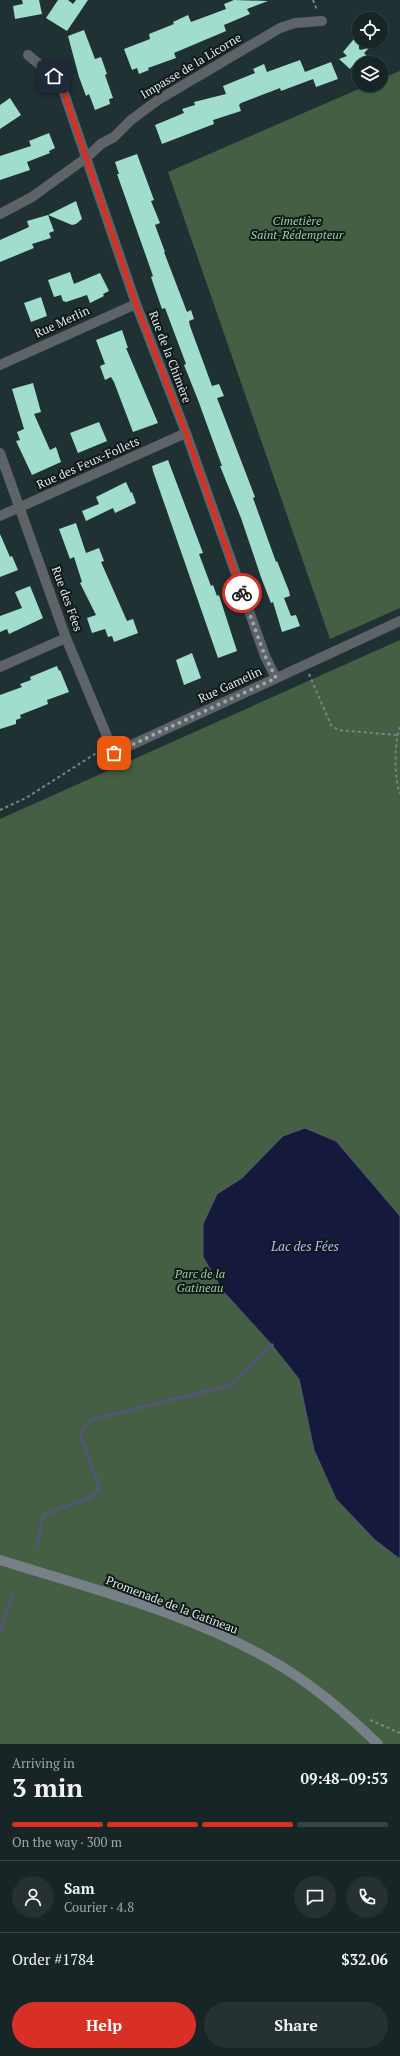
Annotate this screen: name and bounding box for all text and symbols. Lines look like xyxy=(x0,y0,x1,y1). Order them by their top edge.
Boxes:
map controls xyxy=(352,12,388,92)
button: locate xyxy=(352,12,388,48)
street label: Impasse de la Licorne xyxy=(138,30,244,102)
button: layers xyxy=(352,56,388,92)
pin xyxy=(37,59,71,93)
icon: home xyxy=(43,65,65,87)
park label: Cimetière Saint-Rédempteur xyxy=(251,213,345,242)
street label: Rue Merlin xyxy=(32,302,92,341)
street label: Rue de la Chimère xyxy=(146,309,195,405)
street label: Rue des Feux-Follets xyxy=(34,433,141,492)
street label: Rue des Fées xyxy=(49,564,86,633)
courier xyxy=(222,573,262,613)
icon: bike xyxy=(231,582,253,604)
street label: Rue Gamelin xyxy=(196,663,264,706)
pin xyxy=(97,736,131,770)
icon: bag xyxy=(103,742,125,764)
water label: Lac des Fées xyxy=(270,1237,340,1255)
park label: Parc de la Gatineau xyxy=(174,1266,225,1295)
street label: Promenade de la Gatineau xyxy=(104,1572,240,1637)
text: Arriving in xyxy=(12,1754,75,1772)
text: 09:48–09:53 xyxy=(301,1768,388,1788)
text: 3 min xyxy=(12,1770,83,1804)
text: On the way · 300 m xyxy=(12,1833,122,1851)
button: person xyxy=(12,1876,54,1918)
button: chat xyxy=(294,1876,336,1918)
button: phone xyxy=(346,1876,388,1918)
text: Sam xyxy=(64,1878,95,1898)
text: Courier · 4.8 xyxy=(64,1898,134,1916)
text: Order #1784 xyxy=(12,1949,94,1969)
text: $32.06 xyxy=(341,1949,388,1969)
button: Help xyxy=(12,2002,196,2048)
button: Share xyxy=(204,2002,388,2048)

